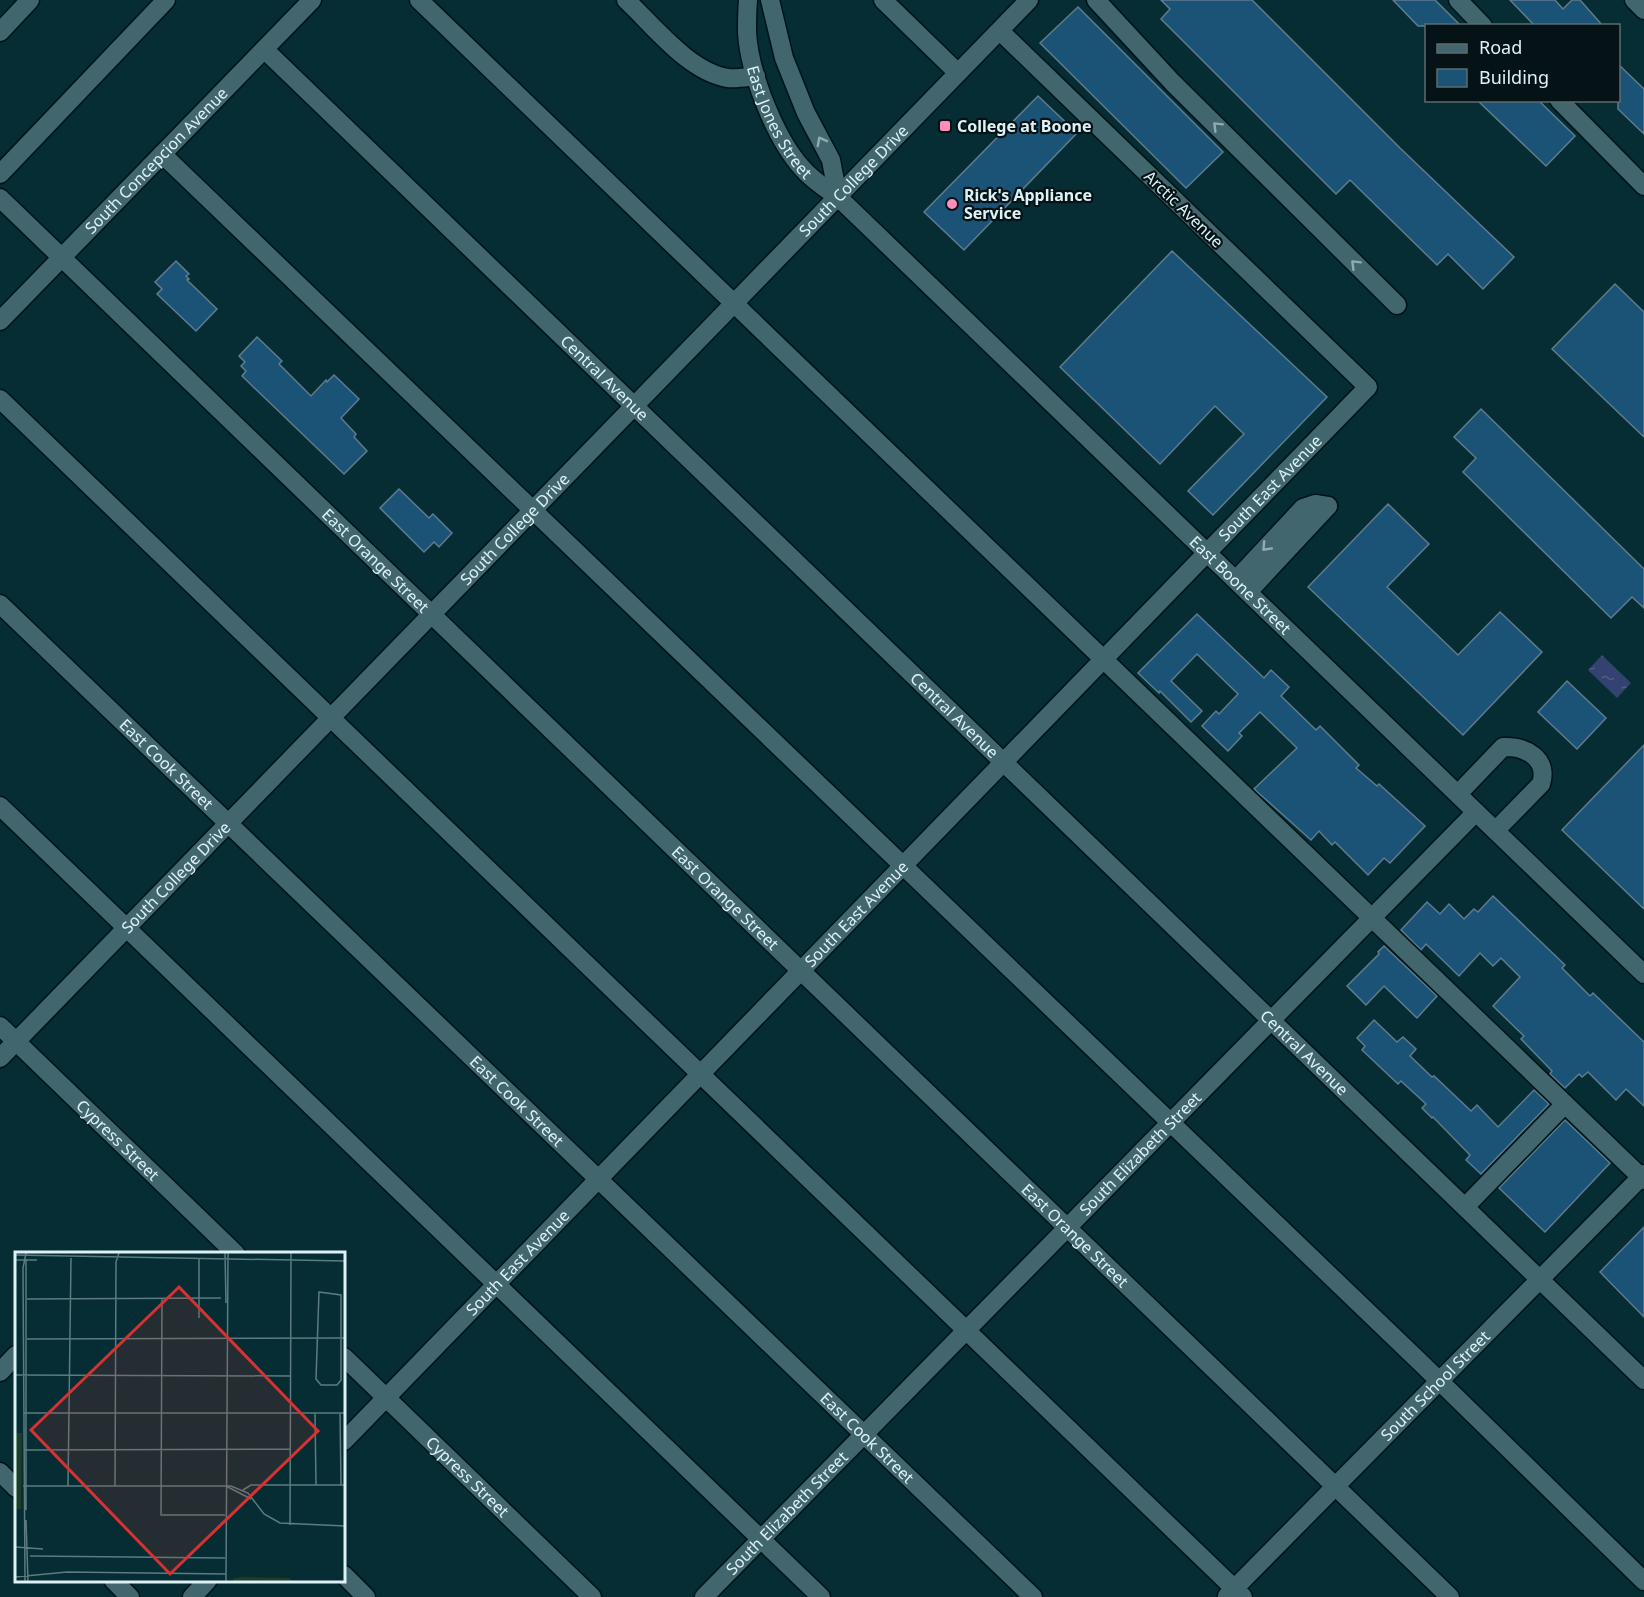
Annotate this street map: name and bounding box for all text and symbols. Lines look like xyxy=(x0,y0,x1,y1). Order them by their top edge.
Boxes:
legend xyxy=(1425,24,1620,102)
text: Road xyxy=(1479,35,1522,59)
street label: East Jones Street xyxy=(742,63,817,184)
text: Building xyxy=(1479,65,1549,89)
street label: South Concepcion Avenue xyxy=(80,82,232,238)
place label: College at Boone xyxy=(957,115,1091,137)
marker: College at Boone xyxy=(938,119,952,133)
street label: South College Drive xyxy=(794,120,913,241)
one-way arrow xyxy=(1213,123,1224,134)
one-way arrow xyxy=(817,136,829,147)
street label: Arctic Avenue xyxy=(1140,166,1228,252)
place label: Rick's Appliance Service xyxy=(964,184,1092,224)
marker: Rick's Appliance Service xyxy=(945,197,959,211)
one-way arrow xyxy=(1352,260,1363,271)
street label: Central Avenue xyxy=(556,330,654,425)
street label: South East Avenue xyxy=(1213,430,1327,546)
street label: South College Drive xyxy=(455,468,574,590)
street label: East Orange Street xyxy=(317,504,434,617)
street label: East Boone Street xyxy=(1185,531,1296,639)
one-way arrow xyxy=(1263,540,1274,551)
street label: Central Avenue xyxy=(906,667,1003,763)
street label: East Cook Street xyxy=(115,714,218,815)
street label: South College Drive xyxy=(116,817,235,938)
street label: East Orange Street xyxy=(667,841,784,955)
street label: South East Avenue xyxy=(800,856,913,972)
street label: Central Avenue xyxy=(1255,1005,1353,1100)
street label: East Cook Street xyxy=(465,1051,569,1151)
street label: South Elizabeth Street xyxy=(1074,1087,1206,1220)
street label: Cypress Street xyxy=(72,1095,164,1185)
street label: East Orange Street xyxy=(1017,1178,1134,1292)
street label: South East Avenue xyxy=(461,1205,574,1320)
inset map xyxy=(15,1252,345,1582)
street label: South School Street xyxy=(1376,1325,1495,1445)
street label: East Cook Street xyxy=(816,1387,919,1488)
street label: Cypress Street xyxy=(421,1431,514,1522)
street label: South Elizabeth Street xyxy=(721,1446,853,1580)

